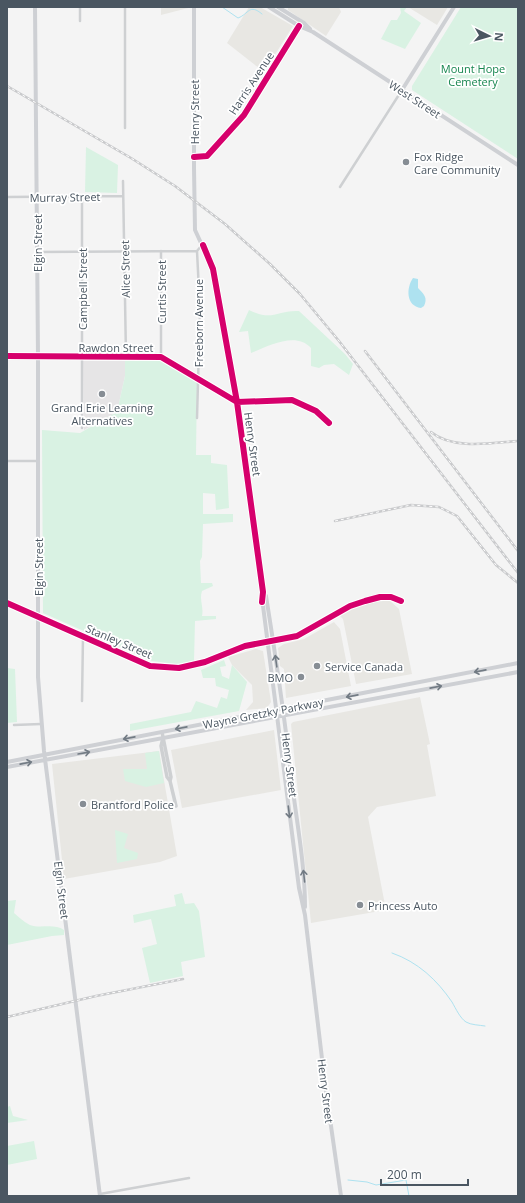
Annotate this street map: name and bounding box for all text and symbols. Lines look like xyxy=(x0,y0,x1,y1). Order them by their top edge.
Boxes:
north arrow xyxy=(469,16,509,56)
text: N xyxy=(492,32,507,42)
street label: Harris Avenue xyxy=(225,49,277,117)
park label: Mount Hope Cemetery xyxy=(441,61,505,89)
street label: West Street xyxy=(386,77,444,121)
street label: Henry Street xyxy=(187,80,202,144)
place label: Fox Ridge Care Community xyxy=(414,149,501,177)
marker: Fox Ridge Care Community xyxy=(401,157,411,167)
street label: Murray Street xyxy=(29,189,101,205)
street label: Elgin Street xyxy=(30,214,45,272)
street label: Alice Street xyxy=(117,240,133,298)
street label: Campbell Street xyxy=(75,248,90,330)
street label: Curtis Street xyxy=(154,260,169,324)
street label: Freeborn Avenue xyxy=(191,279,206,367)
street label: Rawdon Street xyxy=(78,340,154,355)
marker: Grand Erie Learning Alternatives xyxy=(97,389,107,399)
place label: Grand Erie Learning Alternatives xyxy=(51,400,153,428)
street label: Henry Street xyxy=(241,411,265,477)
street label: Elgin Street xyxy=(31,538,46,596)
street label: Stanley Street xyxy=(83,620,155,662)
one-way arrow xyxy=(272,655,280,668)
place label: Service Canada xyxy=(325,659,403,674)
marker: Service Canada xyxy=(312,661,322,671)
one-way arrow xyxy=(474,667,487,675)
place label: BMO xyxy=(267,670,293,685)
marker: BMO xyxy=(296,672,306,682)
one-way arrow xyxy=(429,683,442,691)
one-way arrow xyxy=(346,693,359,701)
street label: Wayne Gretzky Parkway xyxy=(201,694,325,732)
one-way arrow xyxy=(175,725,188,733)
street label: Henry Street xyxy=(279,732,301,798)
one-way arrow xyxy=(123,735,136,743)
one-way arrow xyxy=(77,749,90,757)
one-way arrow xyxy=(19,759,32,767)
place label: Brantford Police xyxy=(91,797,174,812)
marker: Brantford Police xyxy=(78,799,88,809)
one-way arrow xyxy=(285,805,293,818)
street label: Elgin Street xyxy=(51,860,73,920)
one-way arrow xyxy=(300,870,307,883)
place label: Princess Auto xyxy=(368,898,438,913)
marker: Princess Auto xyxy=(355,900,365,910)
street label: Henry Street xyxy=(315,1058,337,1124)
scale bar xyxy=(381,1161,468,1187)
text: 200 m xyxy=(387,1166,422,1183)

